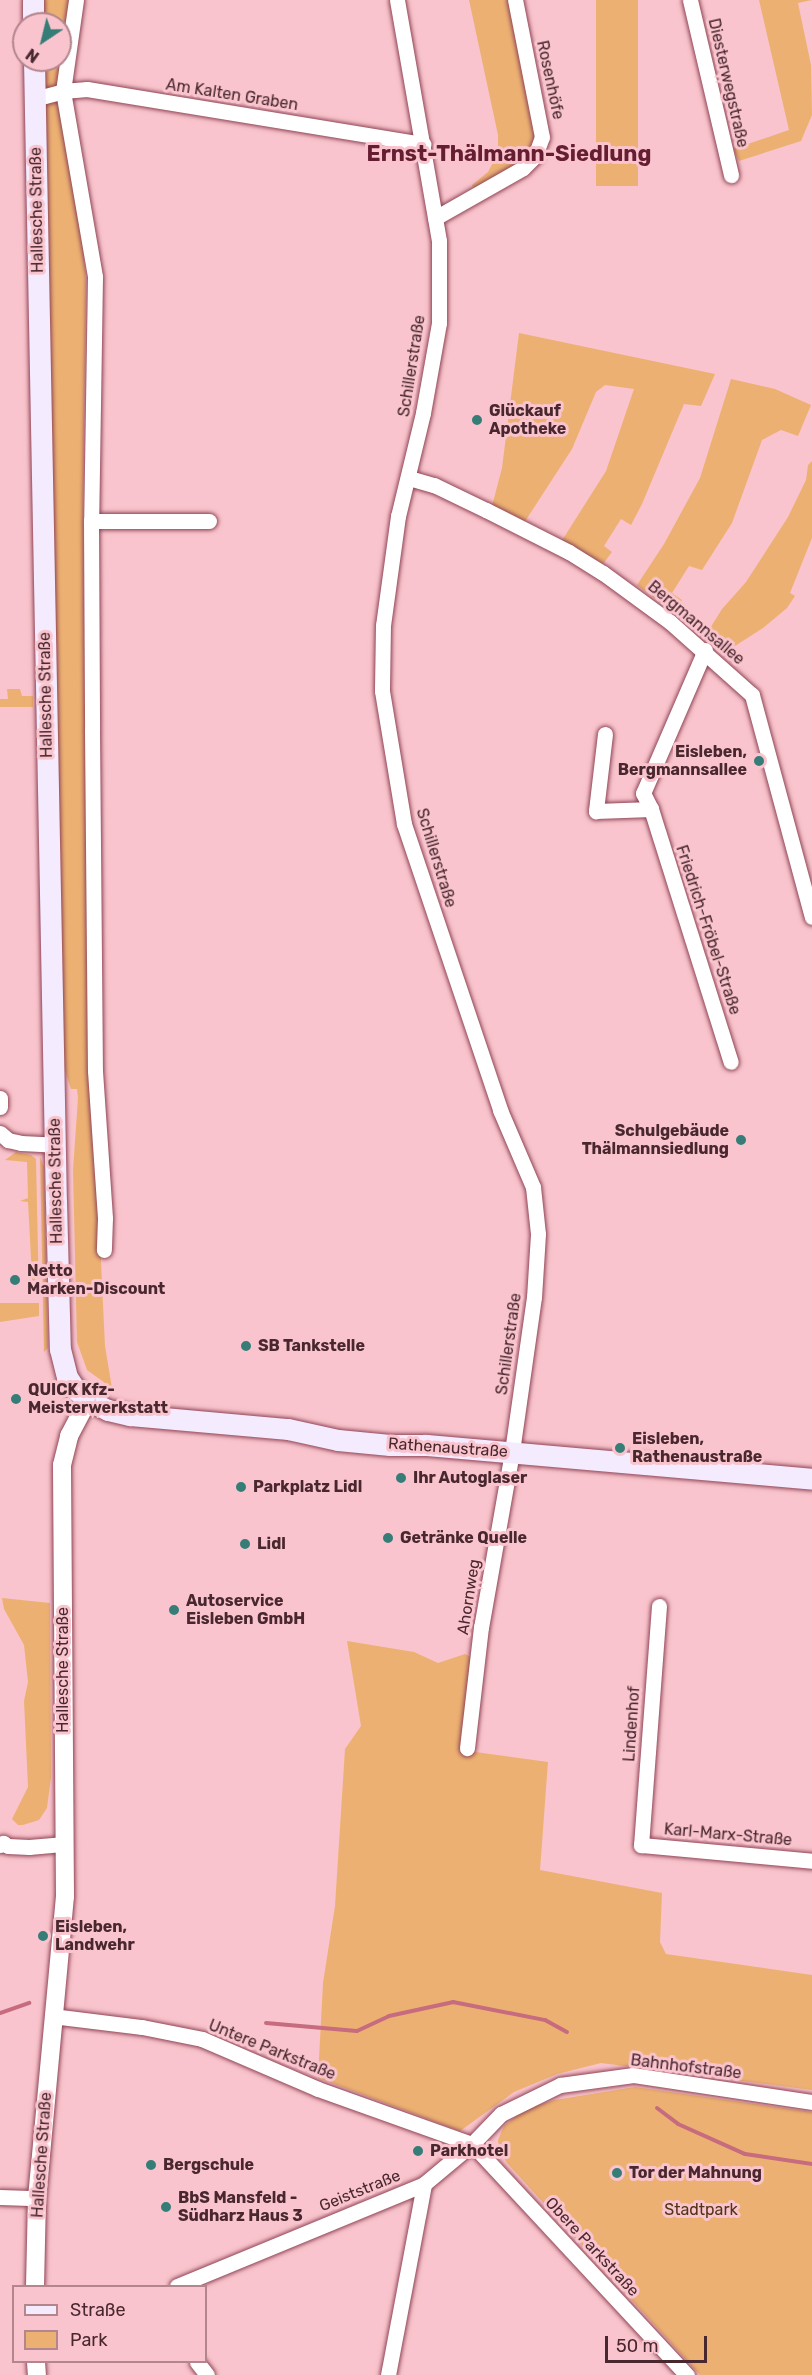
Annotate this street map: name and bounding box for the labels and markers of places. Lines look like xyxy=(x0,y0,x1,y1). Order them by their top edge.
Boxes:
place label: Glückauf Apotheke xyxy=(489,401,566,439)
marker: Glückauf Apotheke xyxy=(470,413,484,427)
place label: Eisleben, Bergmannsallee xyxy=(618,742,747,780)
marker: Eisleben, Bergmannsallee xyxy=(752,754,766,768)
place label: Schulgebäude Thälmannsiedlung xyxy=(582,1121,729,1159)
marker: Schulgebäude Thälmannsiedlung xyxy=(734,1133,748,1147)
place label: Netto Marken-Discount xyxy=(27,1261,165,1299)
marker: Netto Marken-Discount xyxy=(8,1273,22,1287)
place label: SB Tankstelle xyxy=(258,1336,365,1356)
marker: SB Tankstelle xyxy=(239,1339,253,1353)
place label: QUICK Kfz- Meisterwerkstatt xyxy=(28,1380,168,1418)
marker: QUICK Kfz- Meisterwerkstatt xyxy=(9,1392,23,1406)
place label: Eisleben, Rathenaustraße xyxy=(632,1429,762,1467)
marker: Eisleben, Rathenaustraße xyxy=(613,1441,627,1455)
place label: Ihr Autoglaser xyxy=(413,1468,528,1488)
marker: Ihr Autoglaser xyxy=(394,1471,408,1485)
place label: Parkplatz Lidl xyxy=(253,1477,362,1497)
marker: Parkplatz Lidl xyxy=(234,1480,248,1494)
place label: Getränke Quelle xyxy=(400,1528,527,1548)
marker: Getränke Quelle xyxy=(381,1531,395,1545)
place label: Lidl xyxy=(257,1534,286,1554)
marker: Lidl xyxy=(238,1537,252,1551)
place label: Autoservice Eisleben GmbH xyxy=(186,1591,305,1629)
marker: Autoservice Eisleben GmbH xyxy=(167,1603,181,1617)
place label: Eisleben, Landwehr xyxy=(55,1917,135,1955)
marker: Eisleben, Landwehr xyxy=(36,1929,50,1943)
place label: Parkhotel xyxy=(430,2141,508,2161)
marker: Parkhotel xyxy=(411,2144,425,2158)
place label: Bergschule xyxy=(163,2155,254,2175)
marker: Bergschule xyxy=(144,2158,158,2172)
place label: Tor der Mahnung xyxy=(629,2163,762,2183)
marker: Tor der Mahnung xyxy=(610,2166,624,2180)
place label: BbS Mansfeld - Südharz Haus 3 xyxy=(178,2188,303,2226)
marker: BbS Mansfeld - Südharz Haus 3 xyxy=(159,2200,173,2214)

